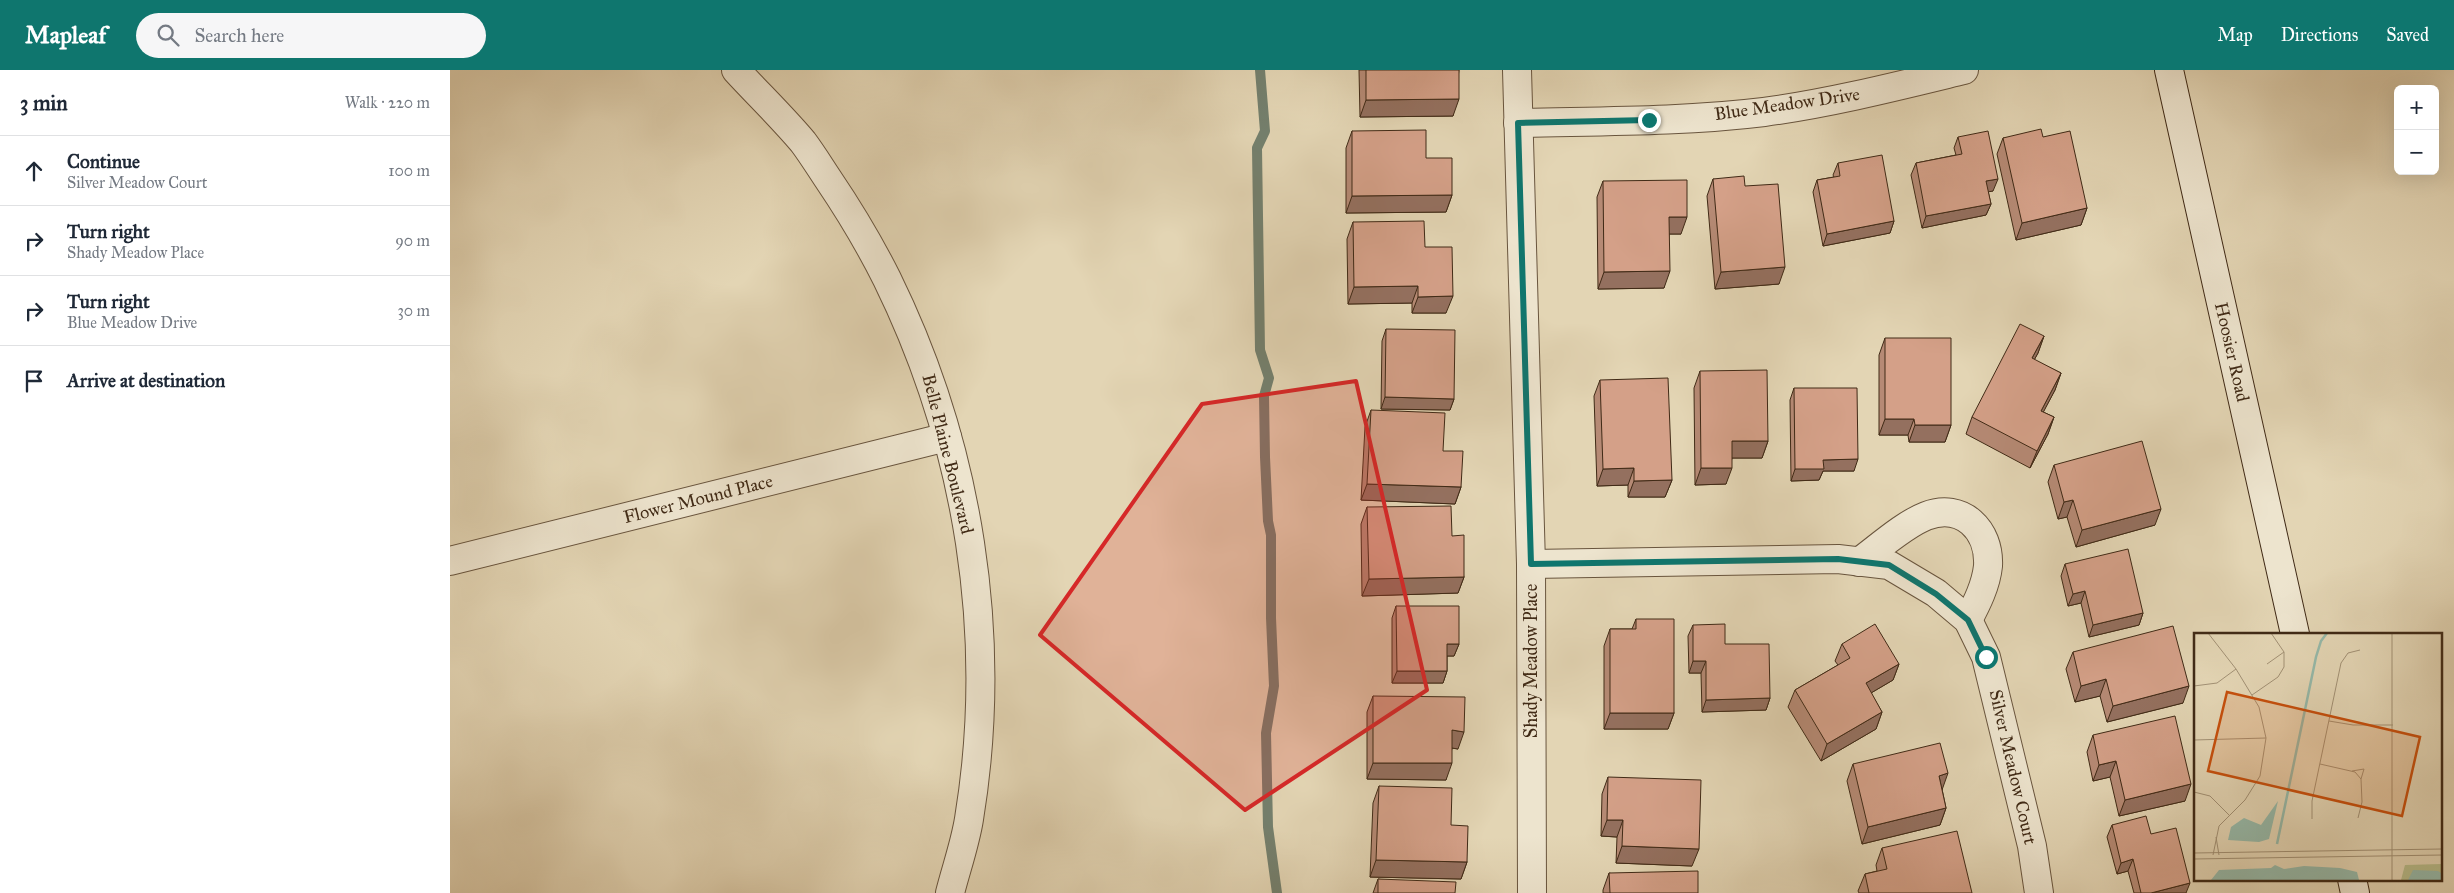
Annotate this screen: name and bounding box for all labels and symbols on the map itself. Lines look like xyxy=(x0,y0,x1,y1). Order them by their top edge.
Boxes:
street label: Blue Meadow Drive xyxy=(1713,83,1861,125)
route end xyxy=(1638,109,1661,132)
street label: Hoosier Road xyxy=(2210,300,2254,404)
street label: Belle Plaine Boulevard xyxy=(917,372,979,536)
street label: Flower Mound Place xyxy=(621,470,775,528)
street label: Shady Meadow Place xyxy=(1520,584,1542,738)
inset map xyxy=(2194,633,2442,880)
route start xyxy=(1975,646,1998,669)
street label: Silver Meadow Court xyxy=(1985,688,2042,847)

